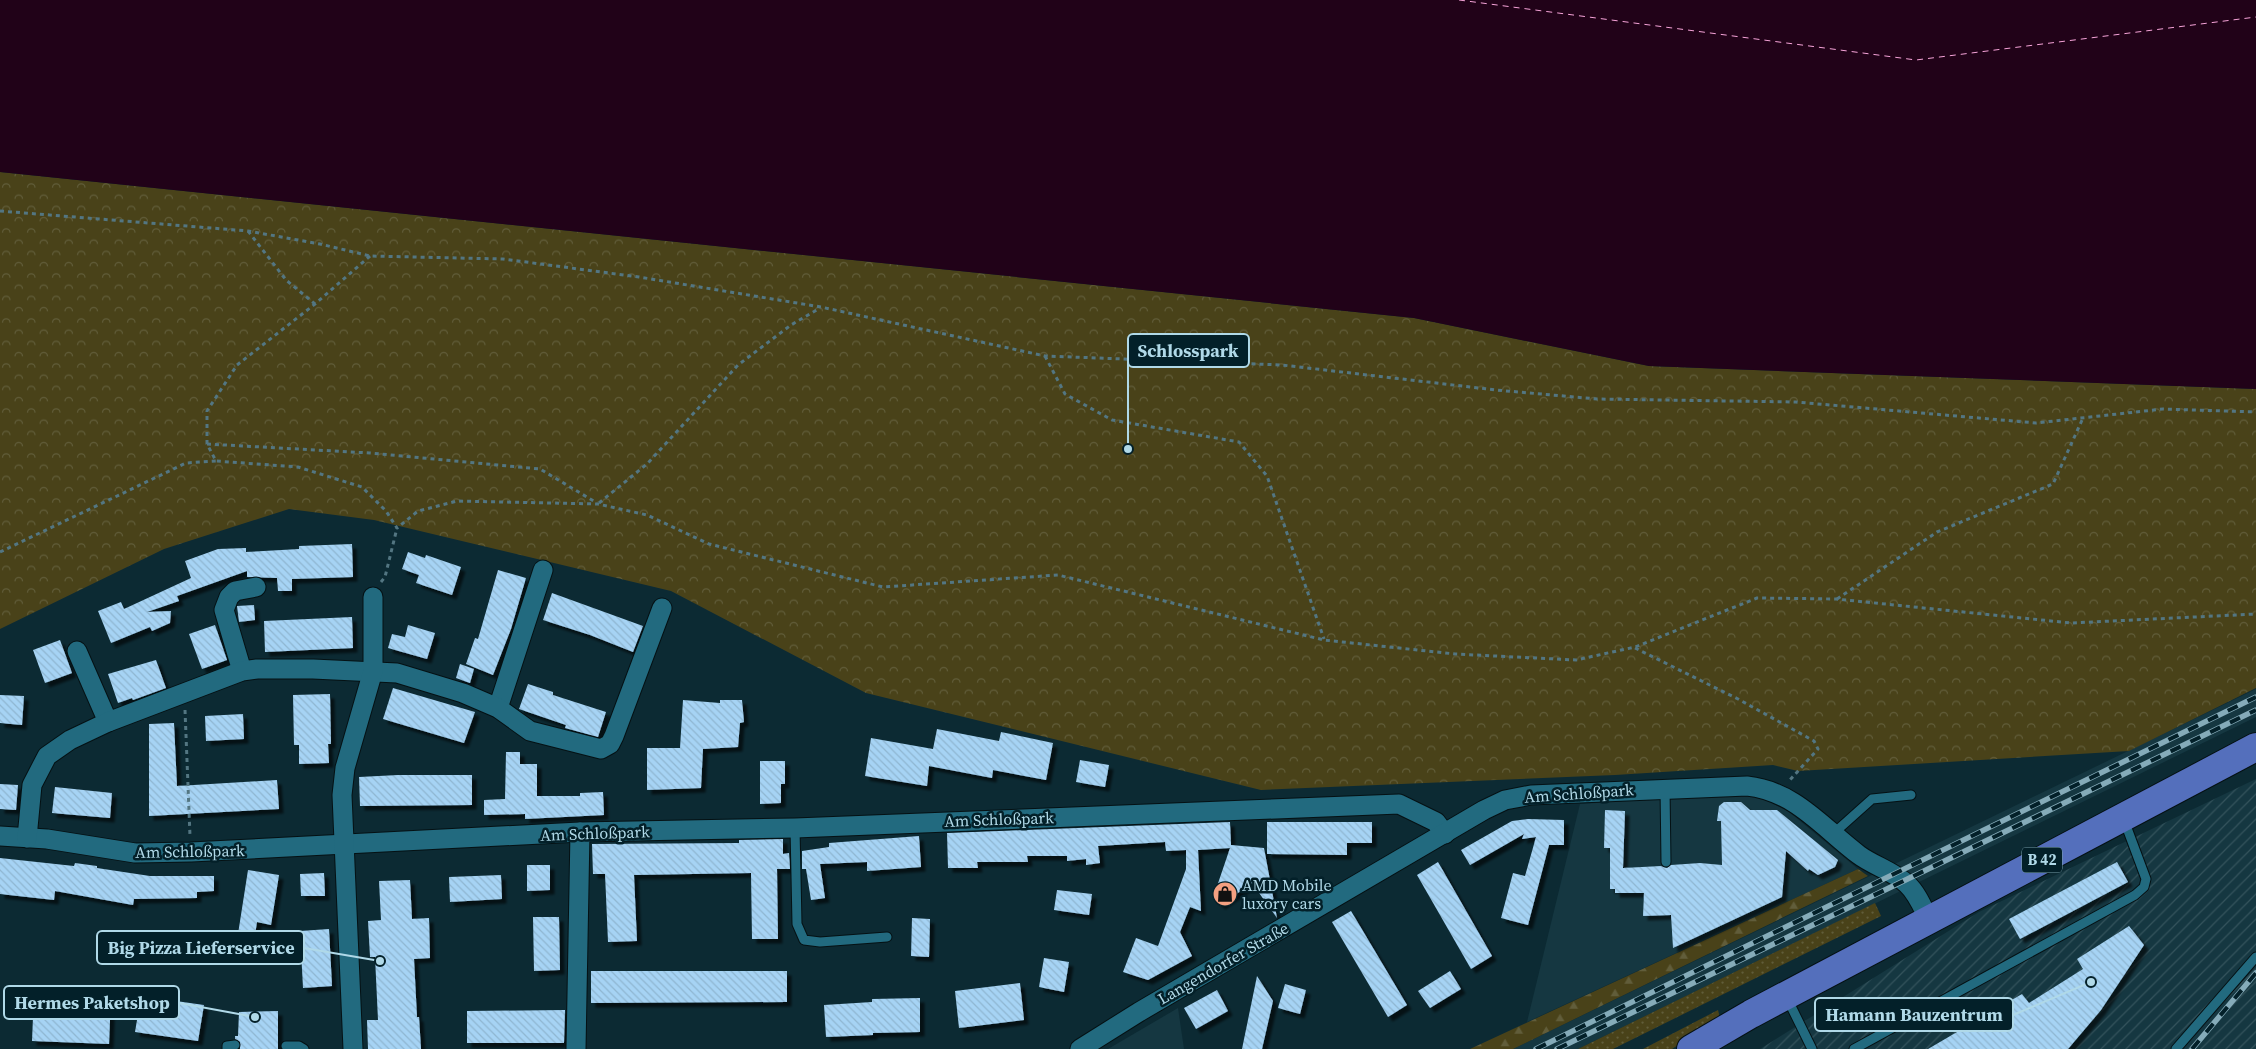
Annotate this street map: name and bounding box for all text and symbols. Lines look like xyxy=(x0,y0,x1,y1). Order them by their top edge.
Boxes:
callout: Schlosspark xyxy=(1128,334,1249,367)
text: Schlosspark xyxy=(1138,338,1239,363)
street label: Am Schloßpark xyxy=(1524,778,1635,808)
street label: Am Schloßpark xyxy=(944,806,1054,832)
street label: Am Schloßpark xyxy=(540,820,650,846)
street label: Am Schloßpark xyxy=(135,839,245,863)
road number: B 42 xyxy=(2022,848,2062,872)
place label: AMD Mobile luxory cars xyxy=(1242,874,1332,914)
shop icon: AMD Mobile luxory cars xyxy=(1212,881,1238,907)
street label: Langendorfer Straße xyxy=(1154,917,1292,1009)
callout: Big Pizza Lieferservice xyxy=(97,931,304,964)
text: Big Pizza Lieferservice xyxy=(107,935,295,960)
callout: Hermes Paketshop xyxy=(4,986,179,1019)
text: Hermes Paketshop xyxy=(14,990,170,1015)
callout: Hamann Bauzentrum xyxy=(1815,998,2013,1031)
text: Hamann Bauzentrum xyxy=(1825,1002,2003,1027)

